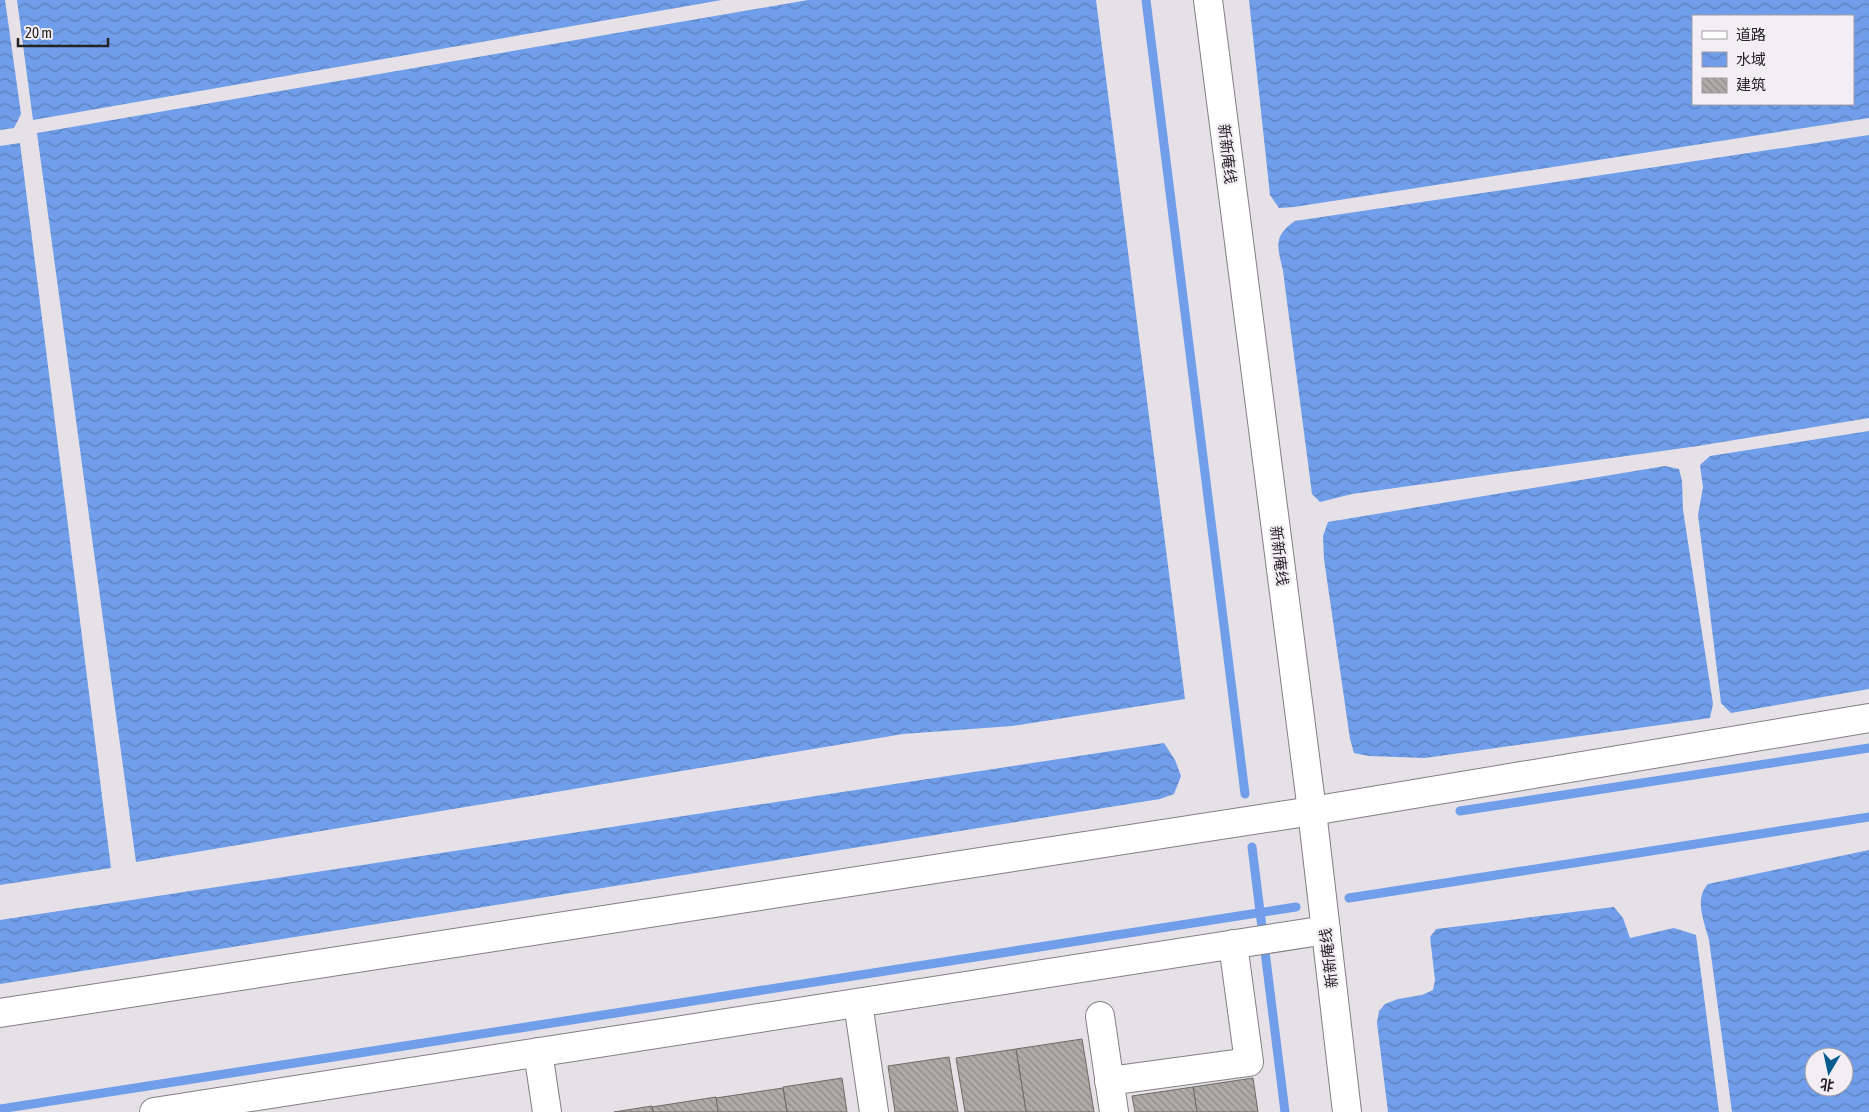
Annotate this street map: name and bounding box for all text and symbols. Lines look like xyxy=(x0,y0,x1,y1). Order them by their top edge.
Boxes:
scale bar xyxy=(18,15,108,47)
legend xyxy=(1692,15,1854,105)
text: 20 m xyxy=(25,24,52,41)
text: 道路 xyxy=(1736,26,1766,43)
text: 水域 xyxy=(1736,51,1766,68)
text: 建筑 xyxy=(1736,76,1766,93)
street label: 新新庵线 xyxy=(1215,123,1240,185)
street label: 新新庵线 xyxy=(1267,525,1292,587)
street label: 新新庵线 xyxy=(1316,927,1341,989)
north arrow xyxy=(1804,1047,1854,1097)
text: 北 xyxy=(1819,1076,1835,1094)

